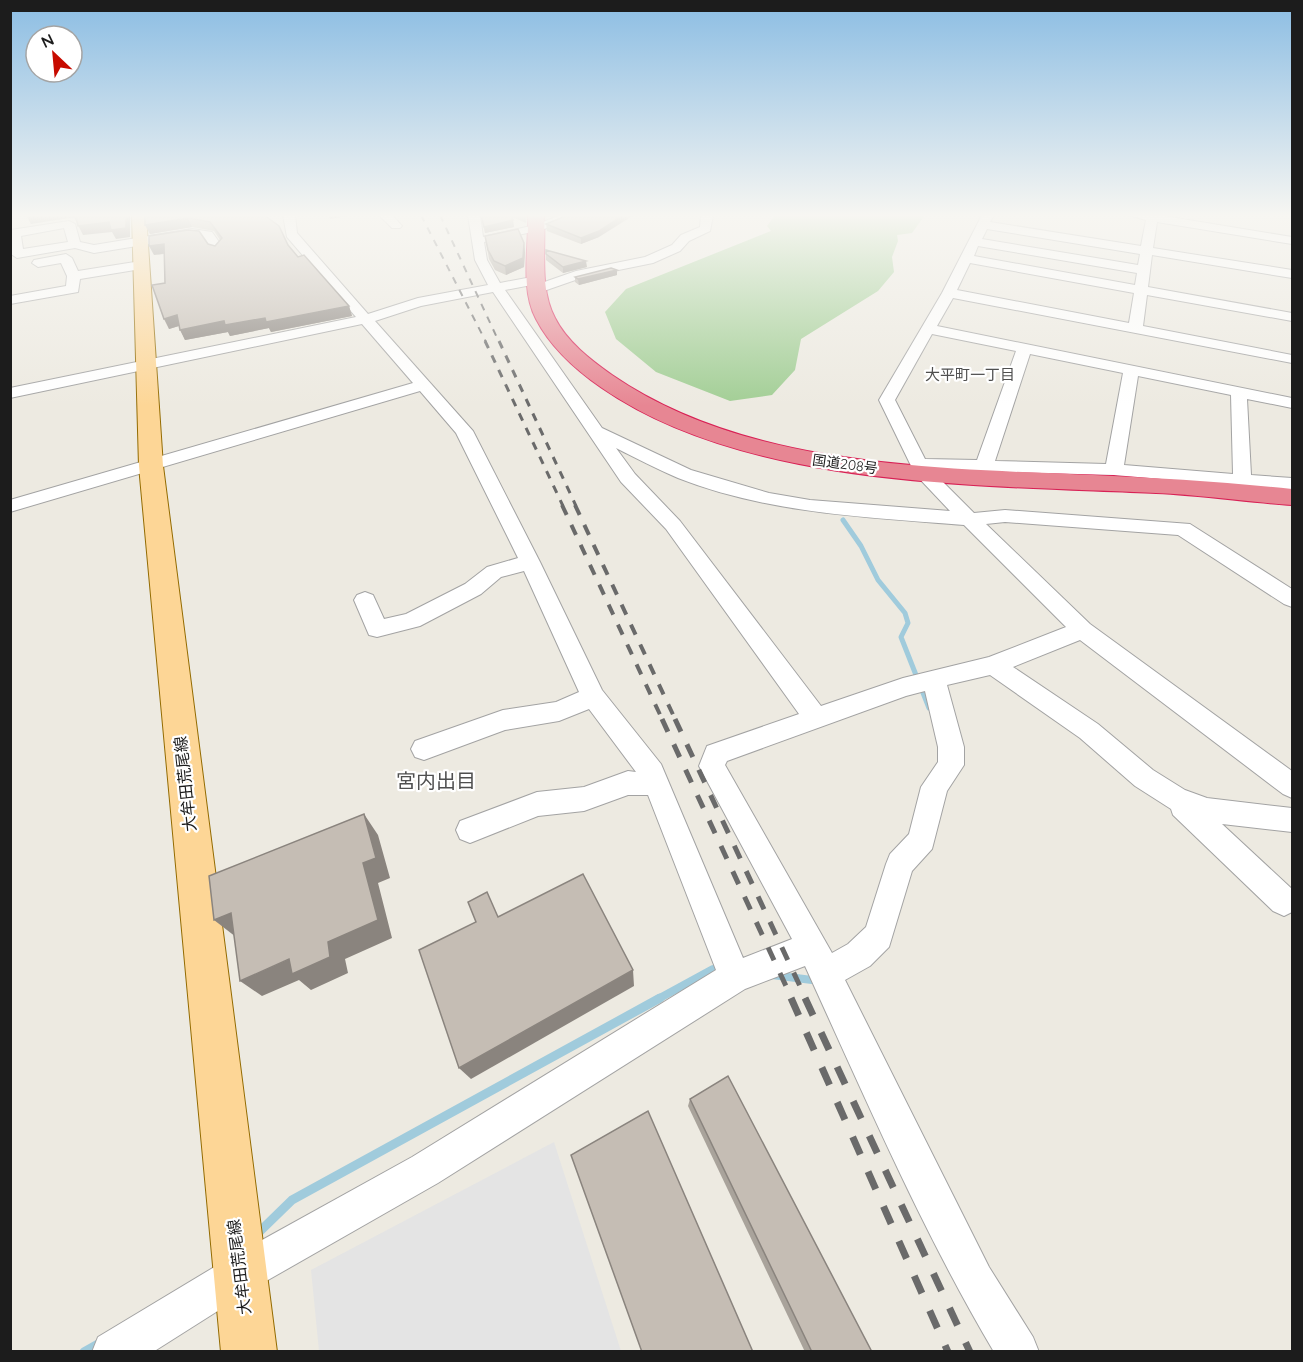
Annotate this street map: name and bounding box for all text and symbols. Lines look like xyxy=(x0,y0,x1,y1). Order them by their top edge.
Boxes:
north arrow xyxy=(24,24,84,84)
text: N xyxy=(38,29,57,52)
district label: 大平町一丁目 xyxy=(925,365,1015,384)
street label: 国道208号 xyxy=(811,451,879,477)
street label: 大牟田荒尾線 xyxy=(170,735,200,833)
district label: 宮内出目 xyxy=(396,768,476,793)
street label: 大牟田荒尾線 xyxy=(223,1218,255,1316)

